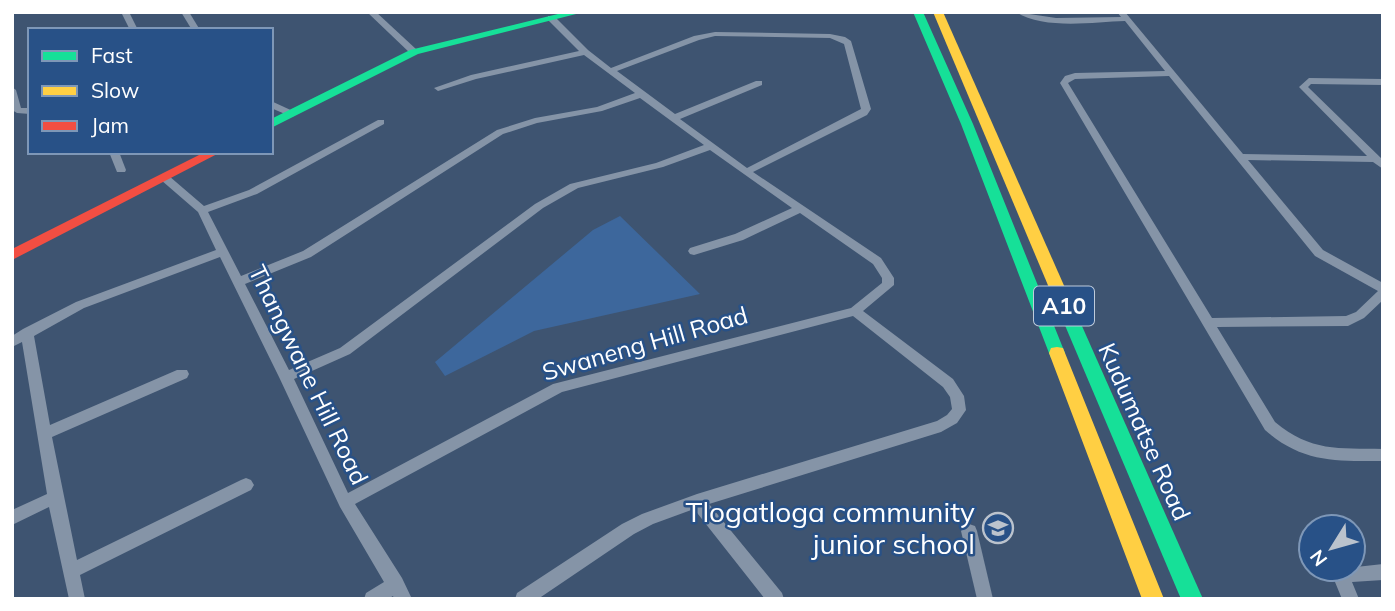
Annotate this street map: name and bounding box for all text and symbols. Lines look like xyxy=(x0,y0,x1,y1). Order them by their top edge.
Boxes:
legend xyxy=(28,28,273,154)
text: Fast xyxy=(91,42,133,68)
text: Slow xyxy=(91,77,139,103)
text: Jam xyxy=(91,112,129,138)
street label: Thangwane Hill Road xyxy=(243,260,375,489)
road number: A10 xyxy=(1034,286,1094,326)
street label: Swaneng Hill Road xyxy=(539,299,751,387)
street label: Kudumatse Road xyxy=(1092,338,1197,525)
place label: Tlogatloga community junior school xyxy=(685,494,975,561)
school or university icon: Tlogatloga community junior school xyxy=(981,511,1015,545)
north arrow xyxy=(1297,513,1367,583)
text: N xyxy=(1305,545,1332,571)

